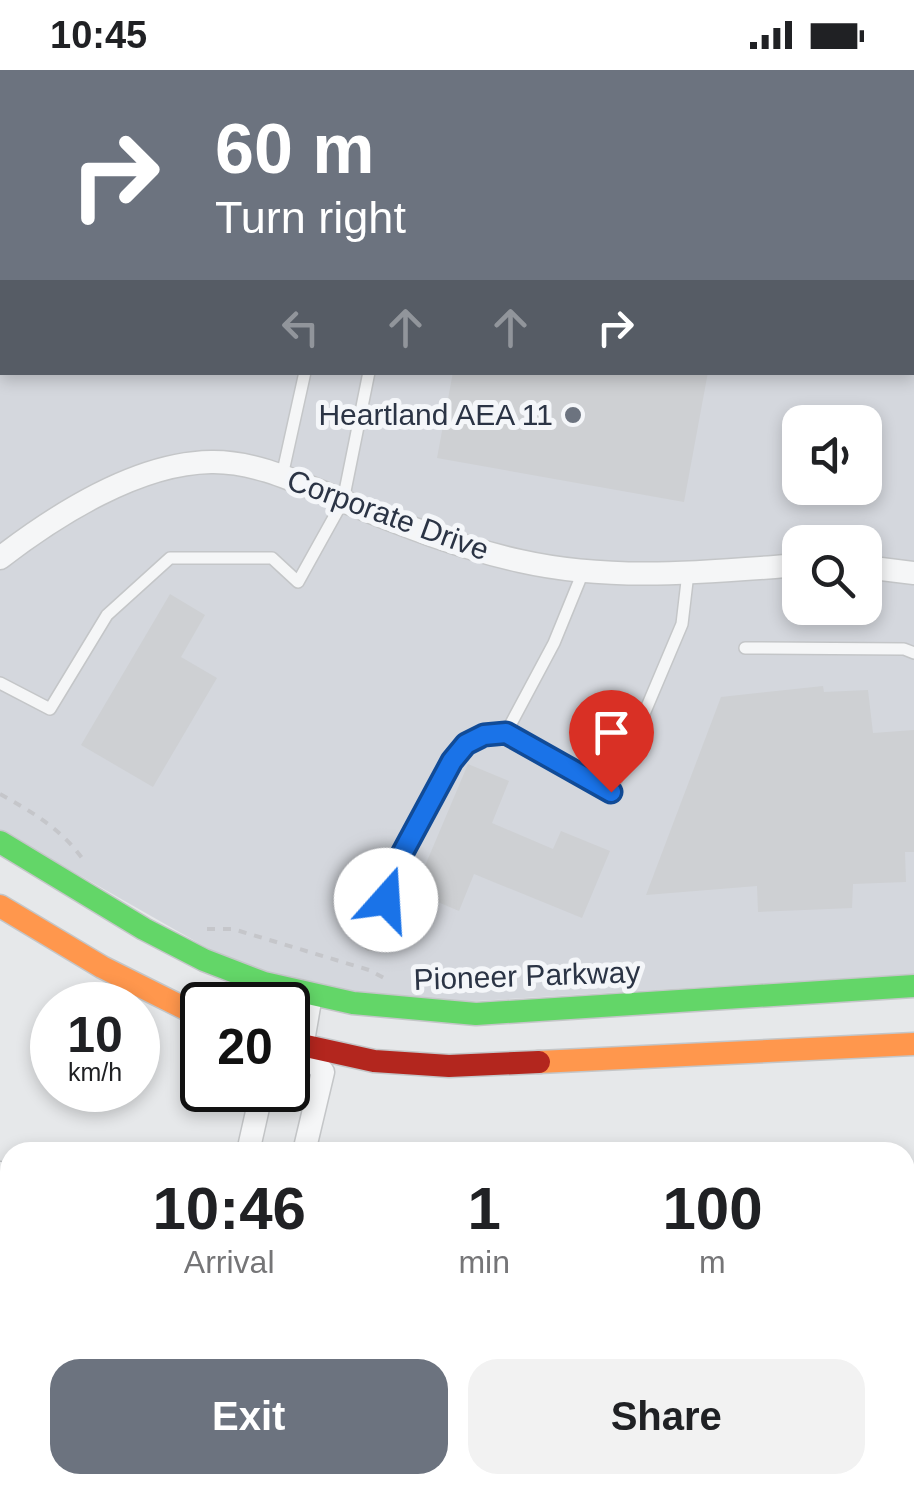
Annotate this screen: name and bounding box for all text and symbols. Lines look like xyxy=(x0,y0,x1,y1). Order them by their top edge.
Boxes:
text: 10:45 xyxy=(50,14,147,56)
icon: right xyxy=(50,110,180,240)
text: 60 m xyxy=(215,110,375,188)
text: Turn right xyxy=(215,192,406,243)
icon: left xyxy=(273,300,328,355)
icon: ahead xyxy=(378,300,433,355)
icon: ahead xyxy=(483,300,538,355)
icon: right xyxy=(588,300,643,355)
place label: Heartland AEA 11 xyxy=(318,398,553,431)
marker: Heartland AEA 11 xyxy=(562,404,584,426)
map controls xyxy=(782,405,882,625)
button: sound xyxy=(782,405,882,505)
street label: Corporate Drive xyxy=(283,463,493,566)
button: search xyxy=(782,525,882,625)
pin xyxy=(569,690,654,793)
icon: arrive xyxy=(584,705,639,760)
position arrow xyxy=(334,848,438,952)
street label: Pioneer Parkway xyxy=(413,955,641,996)
speed limit sign: 20 xyxy=(180,982,310,1112)
text: 10 xyxy=(67,1007,123,1063)
text: km/h xyxy=(68,1058,122,1086)
text: 10:46 xyxy=(152,1175,306,1242)
text: 1 xyxy=(467,1175,501,1242)
text: 100 xyxy=(662,1175,763,1242)
text: Arrival xyxy=(184,1244,275,1280)
text: min xyxy=(458,1244,510,1280)
text: m xyxy=(699,1244,726,1280)
button: Exit xyxy=(50,1359,448,1474)
button: Share xyxy=(468,1359,865,1474)

